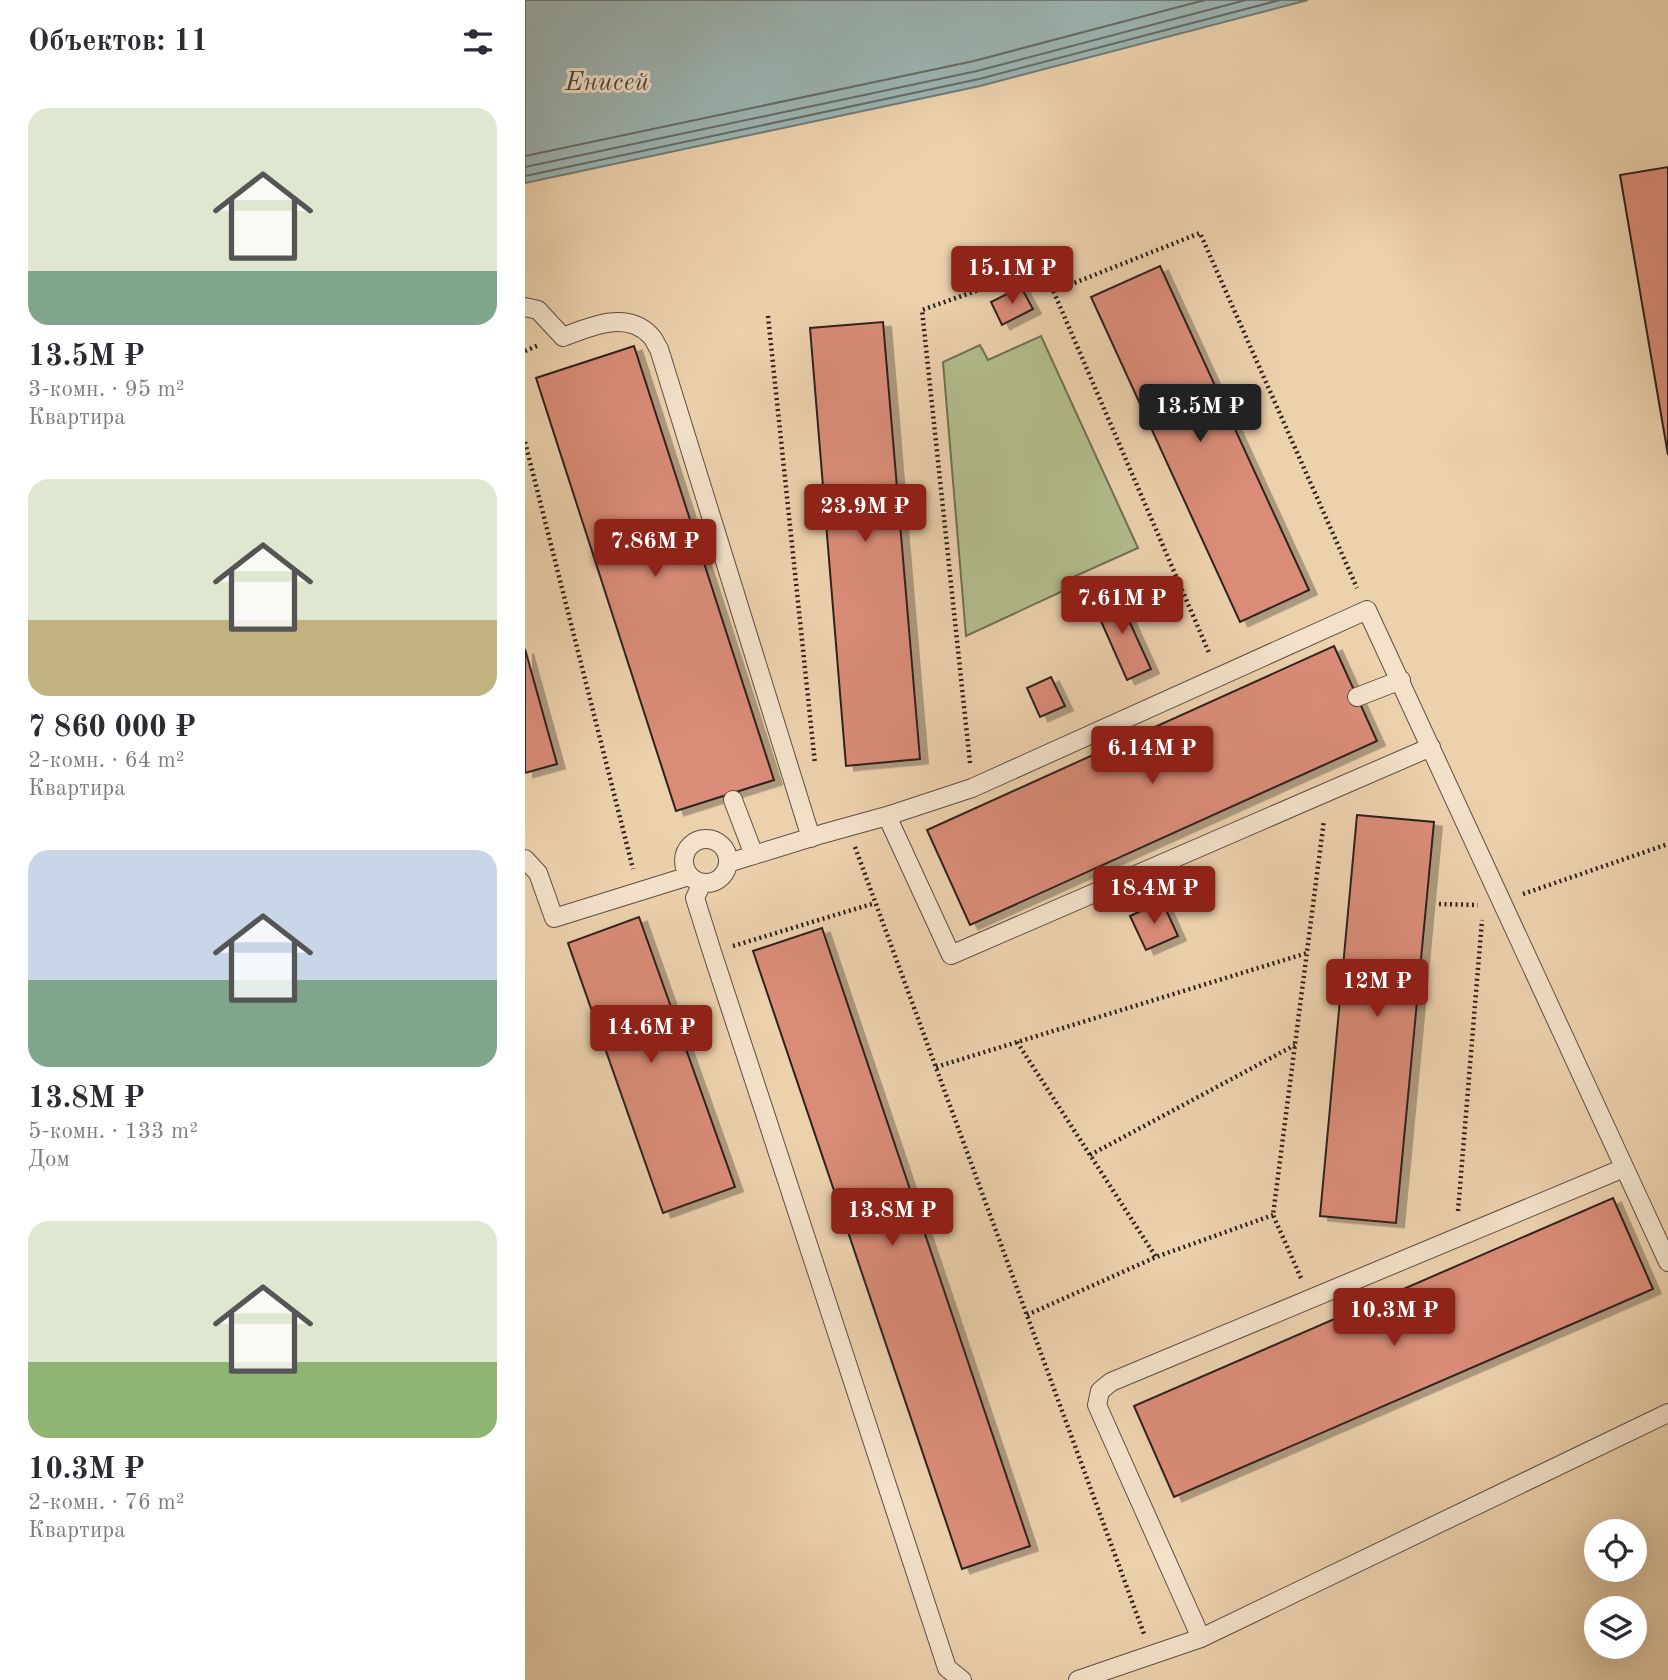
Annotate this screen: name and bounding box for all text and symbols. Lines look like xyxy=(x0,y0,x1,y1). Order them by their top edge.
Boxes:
icon: filters xyxy=(459,23,497,61)
text: Объектов: 11 xyxy=(28,27,208,57)
water label: Енисей xyxy=(564,70,649,96)
icon: home xyxy=(200,153,326,279)
pin: 15.1M ₽ xyxy=(947,246,1077,306)
text: 15.1M ₽ xyxy=(967,257,1057,280)
text: 13.5M ₽ xyxy=(28,342,145,372)
text: 3-комн. · 95 m² xyxy=(28,378,185,401)
pin: 13.5M ₽ xyxy=(1135,384,1265,444)
text: 13.5M ₽ xyxy=(1155,395,1245,418)
text: Квартира xyxy=(28,406,126,429)
pin: 23.9M ₽ xyxy=(800,484,930,544)
text: 23.9M ₽ xyxy=(820,495,910,518)
pin: 7.86M ₽ xyxy=(590,520,720,579)
icon: home xyxy=(200,524,326,650)
text: 7.86M ₽ xyxy=(610,530,700,553)
pin: 7.61M ₽ xyxy=(1057,576,1187,636)
text: 7.61M ₽ xyxy=(1077,587,1167,610)
text: 7 860 000 ₽ xyxy=(28,713,196,743)
pin: 6.14M ₽ xyxy=(1087,726,1217,786)
text: 6.14M ₽ xyxy=(1107,737,1197,760)
text: 2-комн. · 64 m² xyxy=(28,749,185,772)
text: Квартира xyxy=(28,777,126,800)
pin: 18.4M ₽ xyxy=(1089,866,1219,926)
text: 18.4M ₽ xyxy=(1109,877,1199,900)
icon: home xyxy=(200,895,326,1021)
pin: 12M ₽ xyxy=(1328,960,1426,1019)
text: 12M ₽ xyxy=(1342,970,1412,993)
pin: 14.6M ₽ xyxy=(586,1006,716,1065)
text: 14.6M ₽ xyxy=(606,1016,696,1039)
text: 13.8M ₽ xyxy=(28,1084,145,1114)
text: 5-комн. · 133 m² xyxy=(28,1120,198,1143)
text: Дом xyxy=(28,1148,70,1171)
pin: 13.8M ₽ xyxy=(827,1188,957,1248)
text: 13.8M ₽ xyxy=(847,1199,937,1222)
icon: home xyxy=(200,1266,326,1392)
pin: 10.3M ₽ xyxy=(1329,1288,1459,1348)
text: 10.3M ₽ xyxy=(1349,1299,1439,1322)
text: 10.3M ₽ xyxy=(28,1455,145,1485)
text: 2-комн. · 76 m² xyxy=(28,1491,185,1514)
text: Квартира xyxy=(28,1519,126,1542)
map controls xyxy=(1584,1519,1647,1659)
button: locate xyxy=(1584,1519,1647,1582)
button: layers xyxy=(1584,1596,1647,1659)

